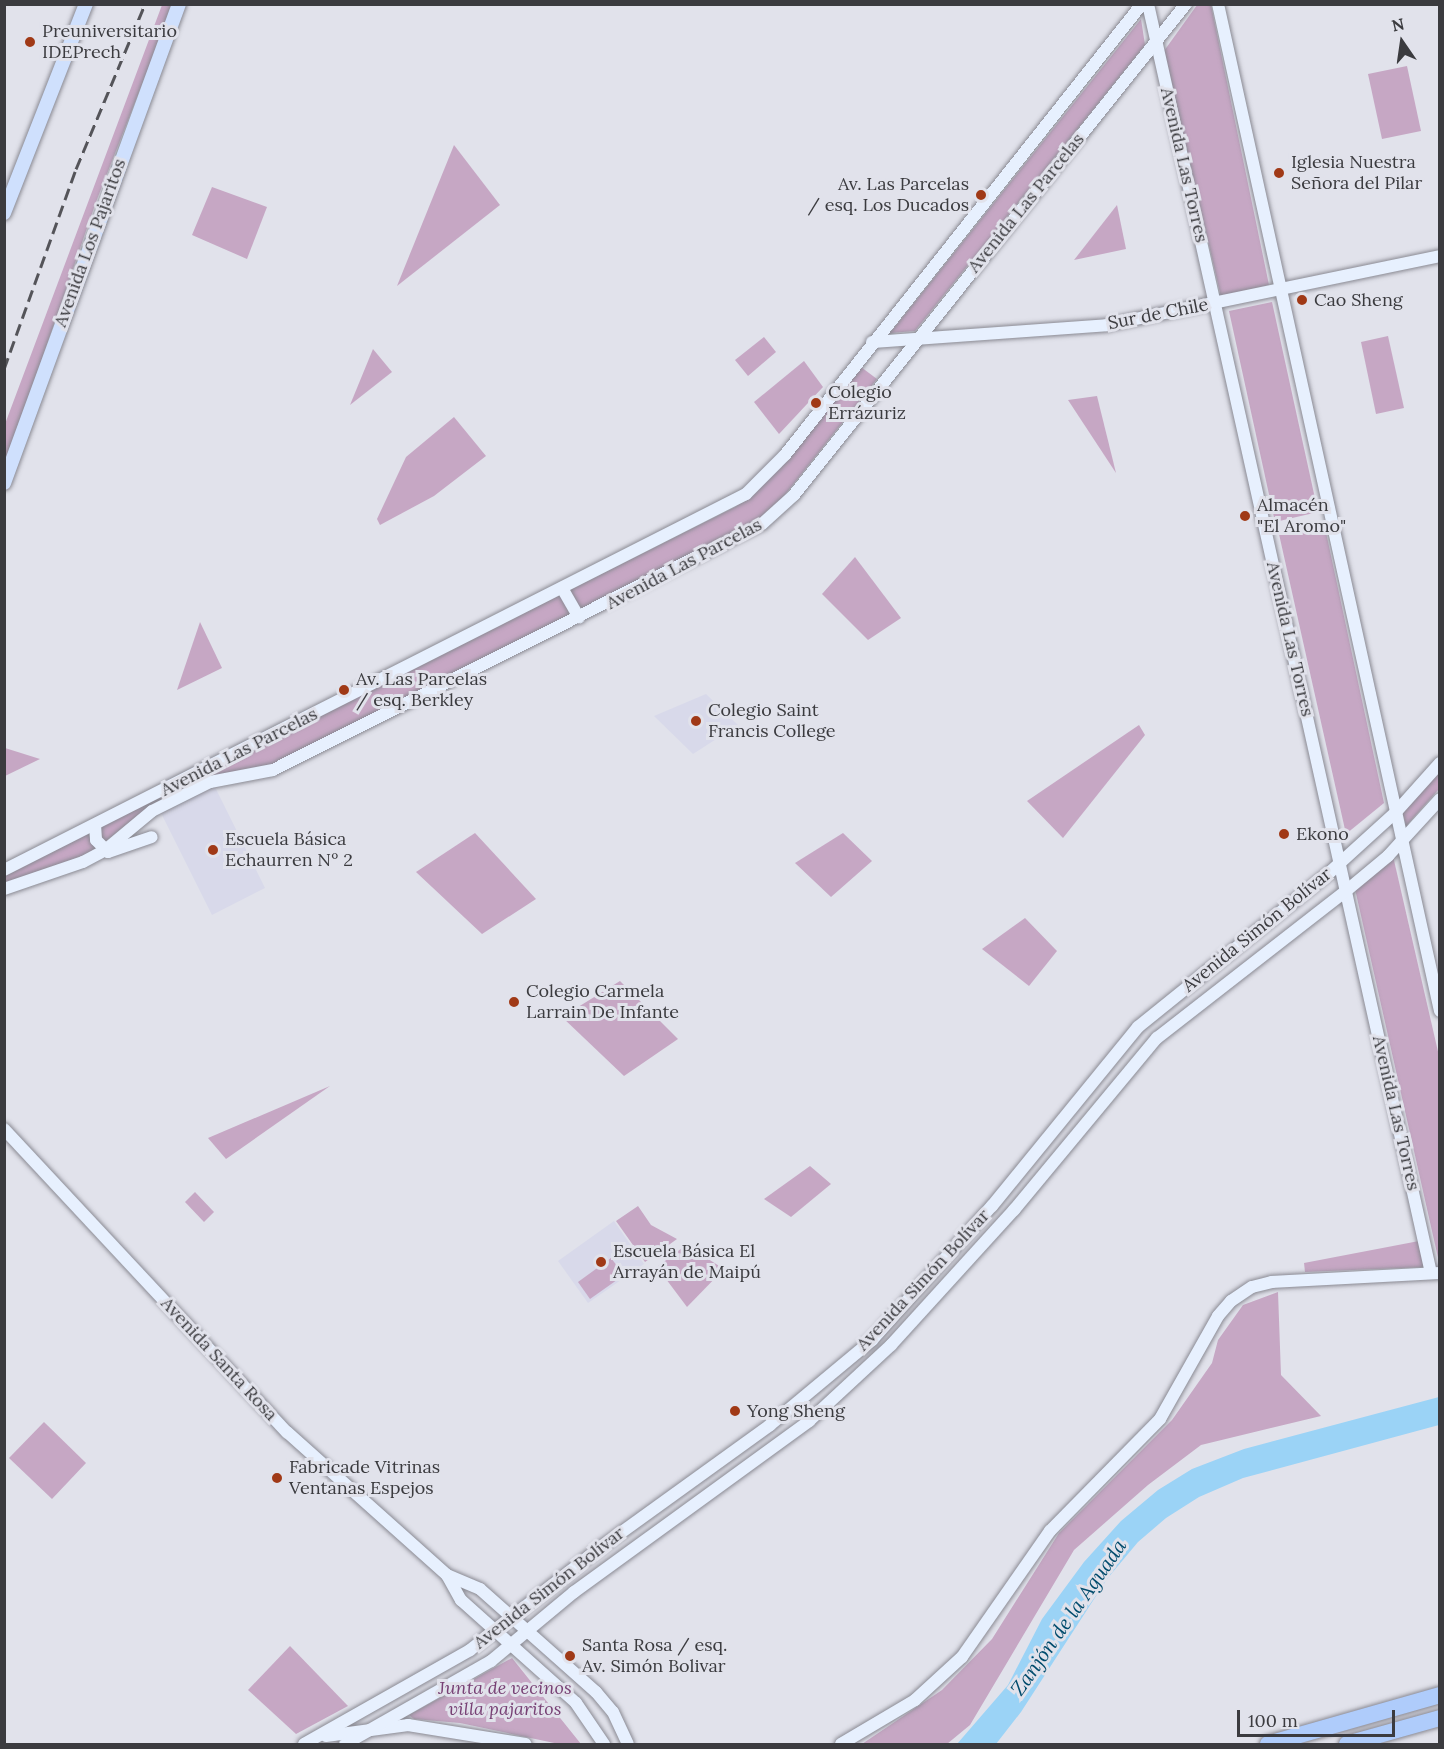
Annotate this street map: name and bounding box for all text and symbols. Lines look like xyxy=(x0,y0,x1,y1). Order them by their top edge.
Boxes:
north arrow xyxy=(1372,12,1432,72)
text: N xyxy=(1390,13,1406,36)
place label: Preuniversitario IDEPrech xyxy=(42,21,177,63)
marker: Preuniversitario IDEPrech xyxy=(23,35,37,49)
street label: Avenida Las Torres xyxy=(1156,85,1212,245)
street label: Avenida Las Parcelas xyxy=(963,129,1089,277)
place label: Iglesia Nuestra Señora del Pilar xyxy=(1291,152,1422,195)
street label: Avenida Los Pajaritos xyxy=(50,156,130,330)
marker: Iglesia Nuestra Señora del Pilar xyxy=(1272,166,1286,180)
place label: Av. Las Parcelas / esq. Los Ducados xyxy=(808,174,969,216)
marker: Av. Las Parcelas / esq. Los Ducados xyxy=(974,188,988,202)
place label: Cao Sheng xyxy=(1314,289,1403,311)
marker: Cao Sheng xyxy=(1295,293,1309,307)
street label: Sur de Chile xyxy=(1106,294,1210,334)
place label: Colegio Errázuriz xyxy=(828,382,906,424)
marker: Colegio Errázuriz xyxy=(809,396,823,410)
place label: Almacén "El Aromo" xyxy=(1257,495,1346,538)
marker: Almacén "El Aromo" xyxy=(1238,509,1252,523)
street label: Avenida Las Parcelas xyxy=(603,514,765,614)
street label: Avenida Las Torres xyxy=(1262,559,1318,719)
place label: Av. Las Parcelas / esq. Berkley xyxy=(356,669,487,712)
marker: Av. Las Parcelas / esq. Berkley xyxy=(337,683,351,697)
place label: Colegio Saint Francis College xyxy=(708,700,836,742)
street label: Avenida Las Parcelas xyxy=(157,703,321,801)
marker: Colegio Saint Francis College xyxy=(689,714,703,728)
place label: Ekono xyxy=(1296,823,1349,845)
marker: Ekono xyxy=(1277,827,1291,841)
place label: Escuela Básica Echaurren Nº 2 xyxy=(225,829,353,872)
marker: Escuela Básica Echaurren Nº 2 xyxy=(206,843,220,857)
street label: Avenida Simón Bolívar xyxy=(1178,863,1336,997)
place label: Colegio Carmela Larrain De Infante xyxy=(526,981,679,1024)
marker: Colegio Carmela Larrain De Infante xyxy=(507,995,521,1009)
street label: Avenida Las Torres xyxy=(1368,1033,1424,1193)
street label: Avenida Simón Bolívar xyxy=(852,1205,994,1355)
place label: Escuela Básica El Arrayán de Maipú xyxy=(613,1241,761,1284)
marker: Escuela Básica El Arrayán de Maipú xyxy=(594,1255,608,1269)
street label: Avenida Santa Rosa xyxy=(156,1293,282,1425)
place label: Yong Sheng xyxy=(747,1400,845,1422)
marker: Yong Sheng xyxy=(728,1404,742,1418)
place label: Fabricade Vitrinas Ventanas Espejos xyxy=(289,1457,440,1500)
marker: Fabricade Vitrinas Ventanas Espejos xyxy=(270,1471,284,1485)
street label: Avenida Simón Bolívar xyxy=(469,1522,629,1654)
water label: Zanjón de la Aguada xyxy=(1005,1534,1131,1700)
place label: Santa Rosa / esq. Av. Simón Bolivar xyxy=(582,1635,727,1678)
marker: Santa Rosa / esq. Av. Simón Bolivar xyxy=(563,1649,577,1663)
park label: Junta de vecinos villa pajaritos xyxy=(438,1678,572,1720)
scale bar xyxy=(1240,1698,1398,1736)
text: 100 m xyxy=(1248,1709,1298,1732)

